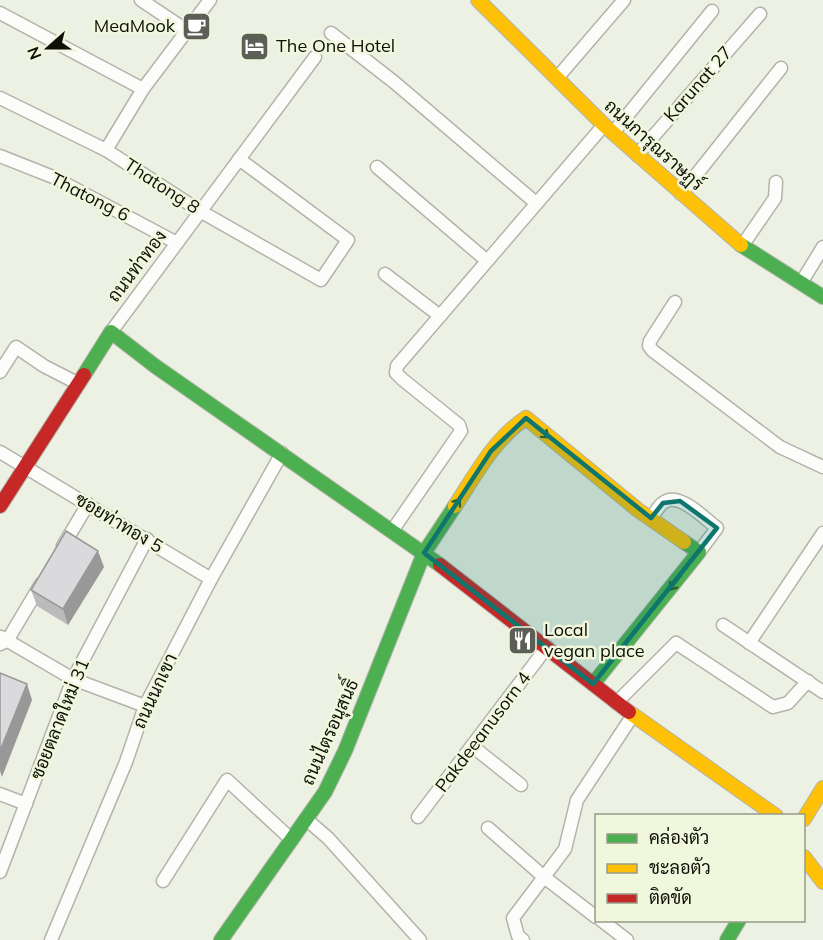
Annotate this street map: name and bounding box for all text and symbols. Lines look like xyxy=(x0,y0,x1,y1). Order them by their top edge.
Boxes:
cafe icon: MeaMook xyxy=(180,10,212,42)
place label: MeaMook xyxy=(94,14,176,37)
north arrow xyxy=(18,18,78,78)
hotel icon: The One Hotel xyxy=(239,30,271,62)
place label: The One Hotel xyxy=(276,34,395,57)
street label: Karunat 27 xyxy=(658,41,737,126)
text: N xyxy=(22,44,45,63)
street label: ถนนการุณราษฏร์ xyxy=(599,93,710,196)
street label: Thatong 8 xyxy=(120,153,204,219)
street label: Thatong 6 xyxy=(47,167,134,226)
street label: ถนนท่าทอง xyxy=(102,225,171,306)
one-way arrow xyxy=(534,425,550,438)
street label: ซอยท่าทอง 5 xyxy=(71,487,168,558)
one-way arrow xyxy=(449,499,461,515)
one-way arrow xyxy=(669,575,682,591)
place label: Local vegan place xyxy=(544,618,645,662)
restaurant icon: Local vegan place xyxy=(507,624,539,656)
street label: ถนนนกเขา xyxy=(127,650,182,732)
street label: ซอยตลาดใหม่ 31 xyxy=(24,655,94,783)
street label: Pakdeeanusorn 4 xyxy=(430,667,536,797)
street label: ถนนไตรอนุสนธิ์ xyxy=(292,673,364,789)
legend xyxy=(595,814,805,922)
text: คล่องตัว xyxy=(649,826,709,849)
text: ชะลอตัว xyxy=(649,856,711,879)
text: ติดขัด xyxy=(649,886,692,909)

